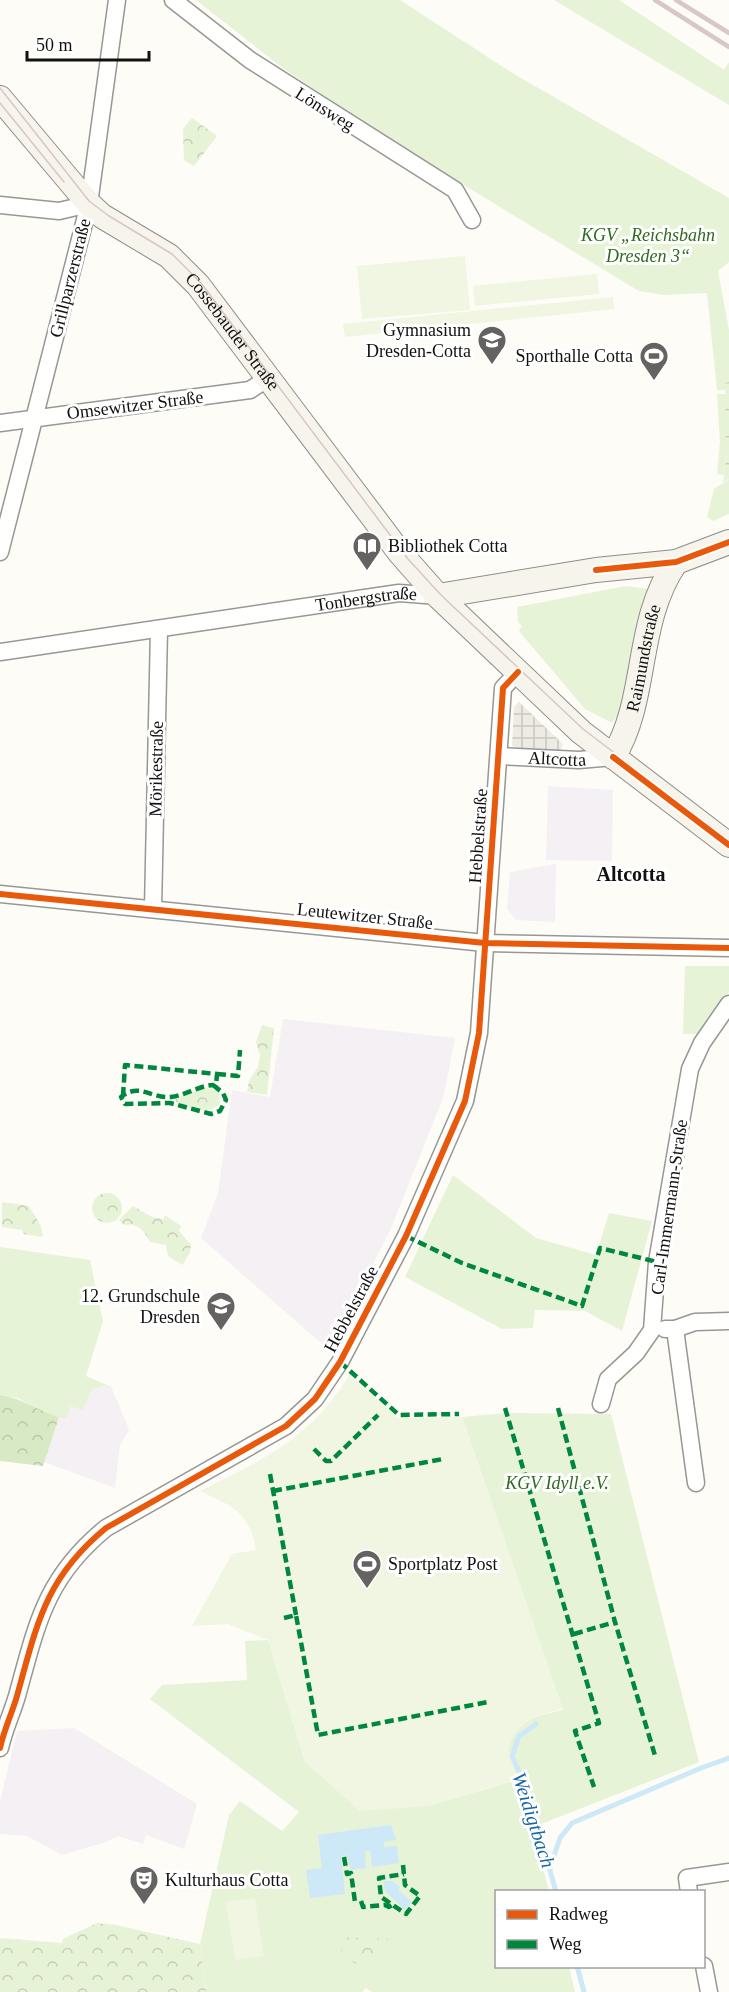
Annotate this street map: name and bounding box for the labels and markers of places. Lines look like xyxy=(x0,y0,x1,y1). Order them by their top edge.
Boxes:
place label: Gymnasium Dresden-Cotta xyxy=(366,320,471,361)
school or university icon: Gymnasium Dresden-Cotta xyxy=(476,324,508,366)
sports icon: Sporthalle Cotta xyxy=(638,340,670,382)
place label: Sporthalle Cotta xyxy=(516,346,633,366)
library icon: Bibliothek Cotta xyxy=(351,530,383,572)
place label: Bibliothek Cotta xyxy=(388,536,508,556)
place label: 12. Grundschule Dresden xyxy=(81,1286,200,1327)
school or university icon: 12. Grundschule Dresden xyxy=(205,1290,237,1332)
sports icon: Sportplatz Post xyxy=(351,1548,383,1590)
place label: Sportplatz Post xyxy=(388,1554,498,1574)
theatre icon: Kulturhaus Cotta xyxy=(128,1864,160,1906)
place label: Kulturhaus Cotta xyxy=(165,1870,289,1890)

